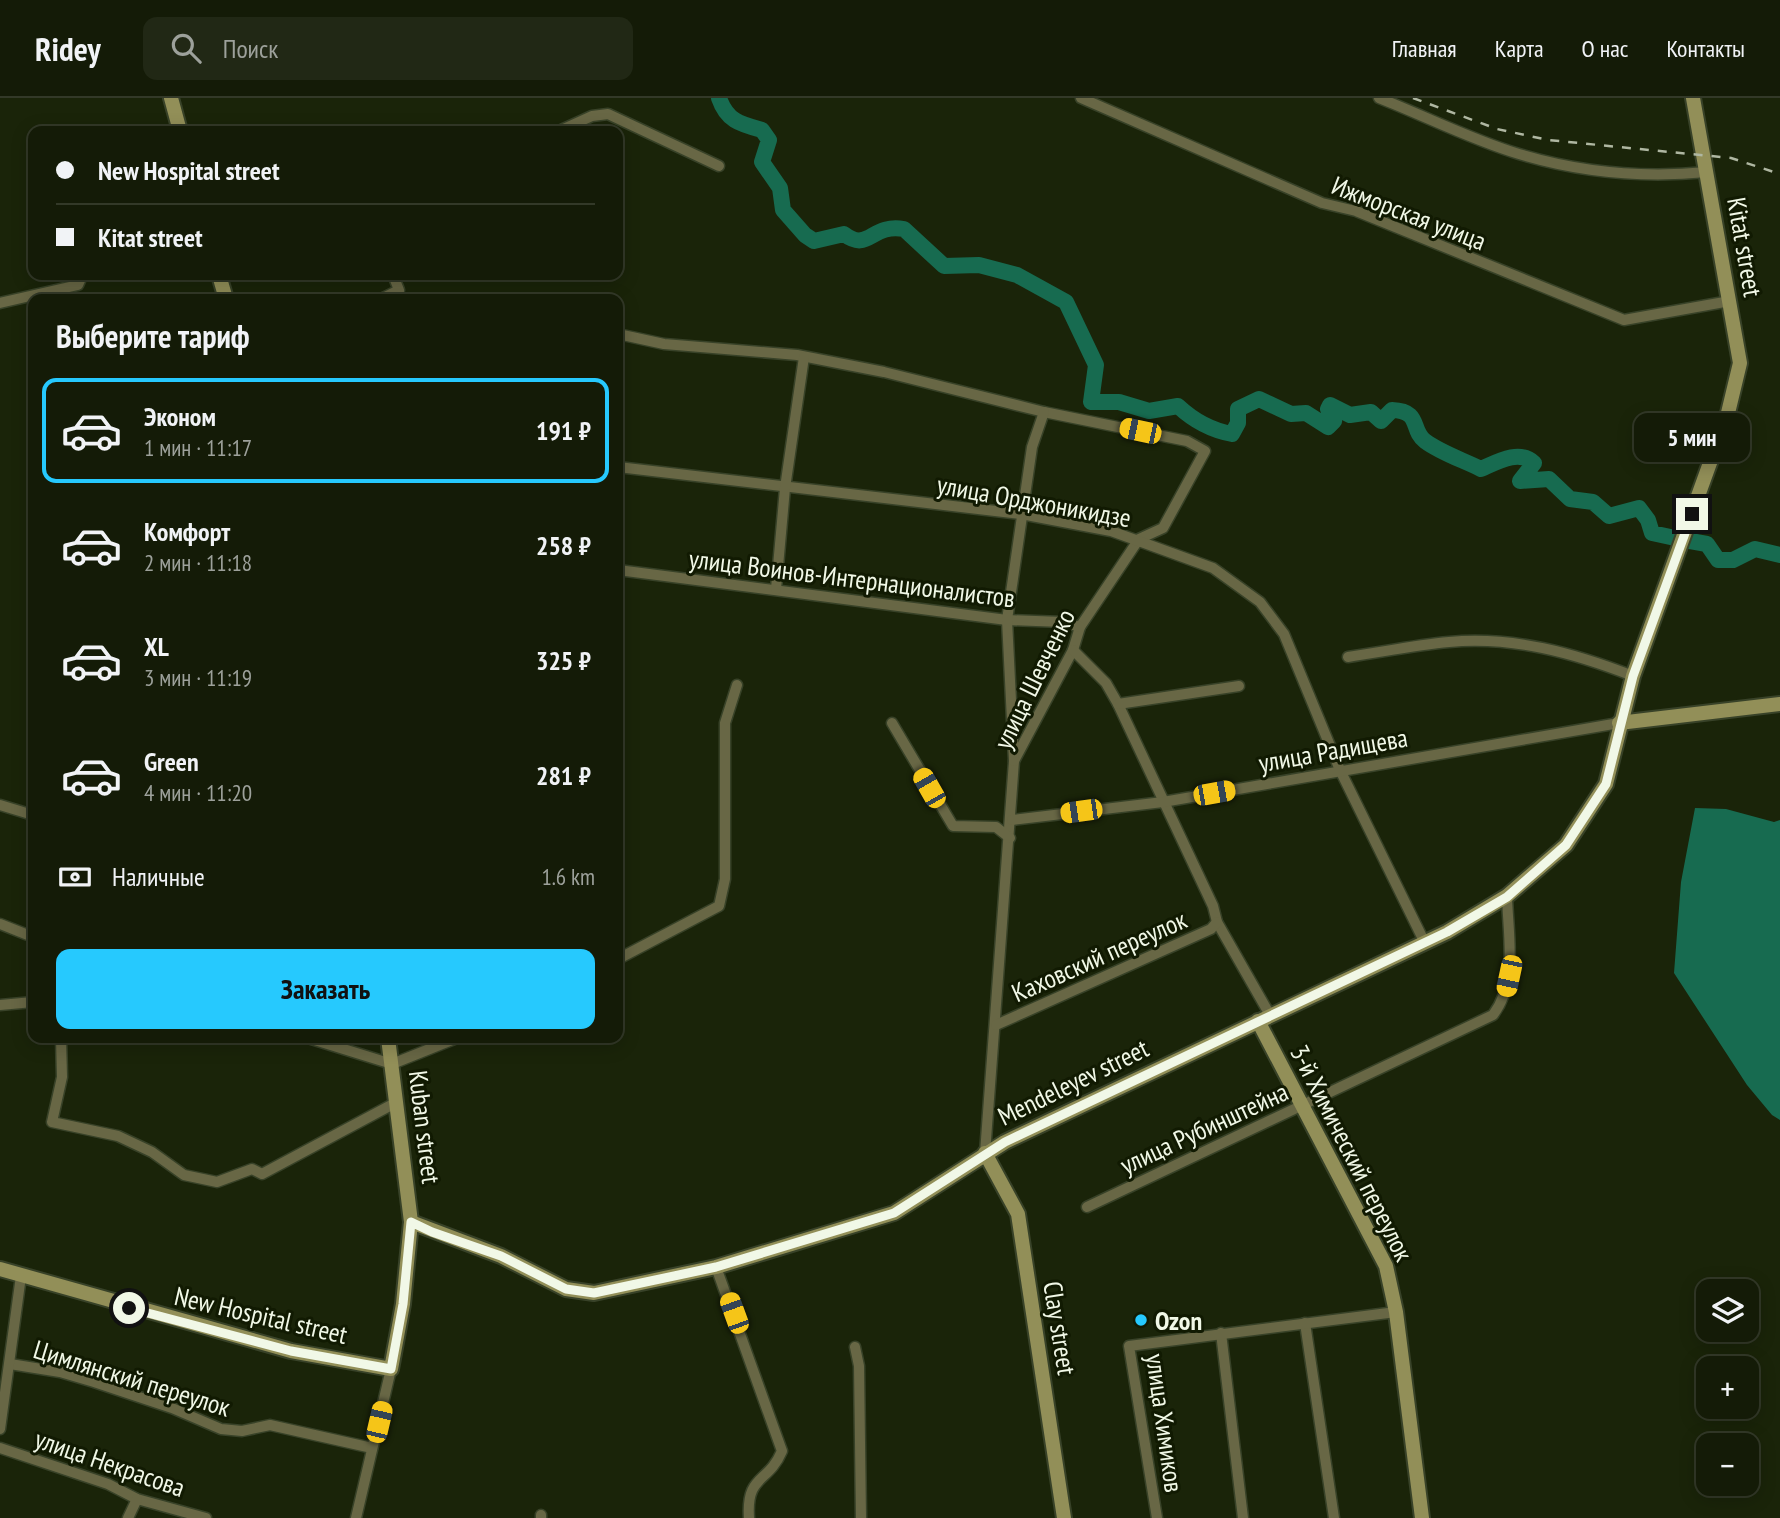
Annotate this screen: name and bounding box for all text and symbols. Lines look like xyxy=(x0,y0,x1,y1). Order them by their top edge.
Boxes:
search box xyxy=(143,17,633,80)
text: Ridey xyxy=(35,27,101,70)
icon: search xyxy=(167,29,205,67)
text: Поиск xyxy=(223,32,278,65)
text: Главная xyxy=(1392,33,1457,64)
text: Карта xyxy=(1495,33,1544,64)
text: О нас xyxy=(1582,33,1628,64)
text: Контакты xyxy=(1666,33,1745,64)
text: New Hospital street xyxy=(98,154,280,187)
street label: Ижморская улица xyxy=(1327,168,1491,258)
street label: Kitat street xyxy=(1720,195,1770,299)
text: Kitat street xyxy=(98,221,203,254)
text: Выберите тариф xyxy=(56,315,250,357)
icon: car xyxy=(60,399,123,462)
text: Эконом xyxy=(144,400,216,433)
callout: 5 мин xyxy=(1634,412,1750,462)
text: 191 ₽ xyxy=(536,414,591,447)
car xyxy=(1118,416,1163,446)
text: 5 мин xyxy=(1667,423,1717,452)
text: 1 мин · 11:17 xyxy=(144,433,252,462)
street label: улица Орджоникидзе xyxy=(934,468,1134,534)
route end xyxy=(1676,498,1708,530)
icon: car xyxy=(60,514,123,577)
text: Комфорт xyxy=(144,515,230,548)
text: 258 ₽ xyxy=(536,529,591,562)
street label: улица Воинов-Интернационалистов xyxy=(687,542,1017,614)
text: 2 мин · 11:18 xyxy=(144,548,252,577)
street label: улица Шевченко xyxy=(986,604,1082,754)
icon: car xyxy=(60,629,123,692)
text: XL xyxy=(144,630,169,663)
text: 325 ₽ xyxy=(536,644,591,677)
text: 3 мин · 11:19 xyxy=(144,663,252,692)
street label: улица Радищева xyxy=(1256,721,1410,779)
icon: car xyxy=(60,744,123,807)
text: Green xyxy=(144,745,199,778)
text: 281 ₽ xyxy=(536,759,591,792)
car xyxy=(910,765,949,811)
text: 4 мин · 11:20 xyxy=(144,778,252,807)
car xyxy=(1192,779,1237,807)
car xyxy=(1059,798,1104,824)
icon: cash xyxy=(56,858,94,896)
text: Наличные xyxy=(112,860,205,893)
text: 1.6 km xyxy=(541,862,595,891)
street label: Каховский переулок xyxy=(1007,903,1191,1009)
button: Заказать xyxy=(56,949,595,1029)
car xyxy=(1495,953,1524,999)
street label: Mendeleyev street xyxy=(992,1031,1154,1133)
street label: 3-й Химический переулок xyxy=(1283,1039,1421,1267)
street label: Kuban street xyxy=(402,1069,448,1185)
street label: улица Рубинштейна xyxy=(1115,1075,1293,1181)
street label: New Hospital street xyxy=(171,1279,351,1351)
street label: Clay street xyxy=(1036,1279,1084,1377)
map controls xyxy=(1696,1279,1759,1496)
button: layers xyxy=(1696,1279,1759,1342)
car xyxy=(717,1290,752,1336)
route start xyxy=(113,1292,145,1324)
place label: Ozon xyxy=(1155,1304,1202,1337)
marker: Ozon xyxy=(1133,1312,1149,1328)
street label: Цимлянский переулок xyxy=(30,1332,234,1424)
street label: улица Химиков xyxy=(1139,1352,1191,1494)
button: + xyxy=(1696,1356,1759,1419)
car xyxy=(365,1399,394,1445)
street label: улица Некрасова xyxy=(31,1422,189,1504)
button: − xyxy=(1696,1433,1759,1496)

